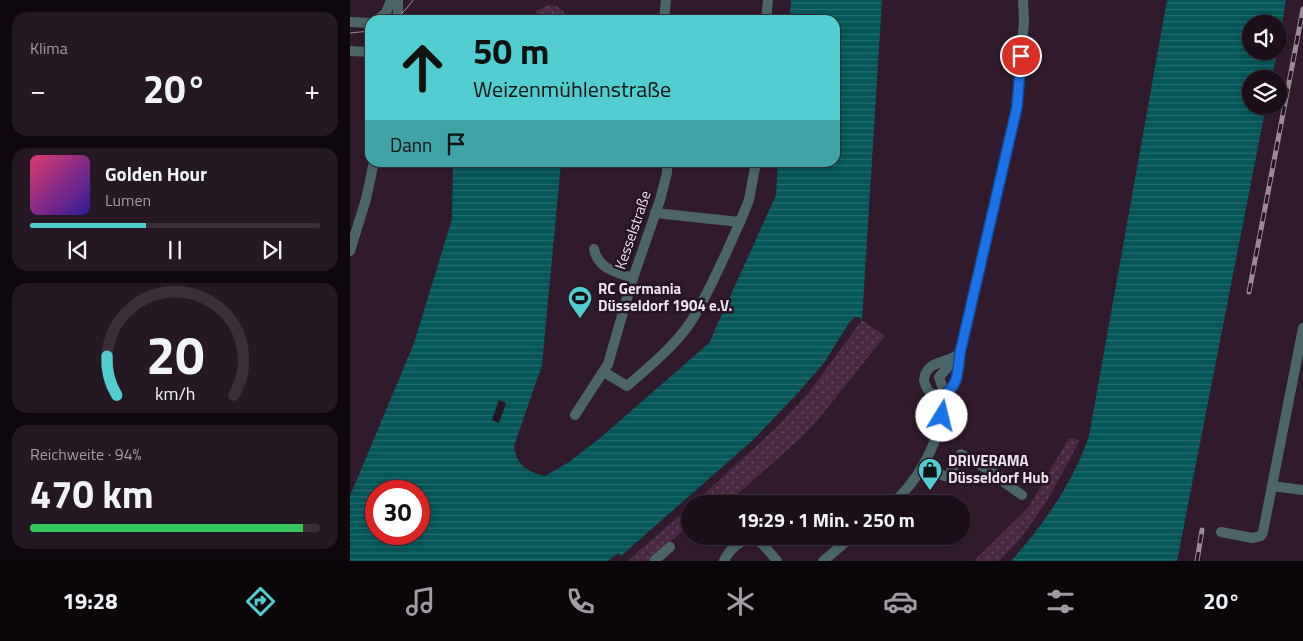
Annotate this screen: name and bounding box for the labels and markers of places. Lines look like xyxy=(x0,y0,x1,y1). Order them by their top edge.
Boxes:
pin xyxy=(1000,35,1042,77)
place label: RC Germania Düsseldorf 1904 e.V. xyxy=(598,277,732,317)
sports icon: RC Germania Düsseldorf 1904 e.V. xyxy=(567,285,593,319)
place label: DRIVERAMA Düsseldorf Hub xyxy=(948,449,1049,489)
shop icon: DRIVERAMA Düsseldorf Hub xyxy=(917,457,943,491)

